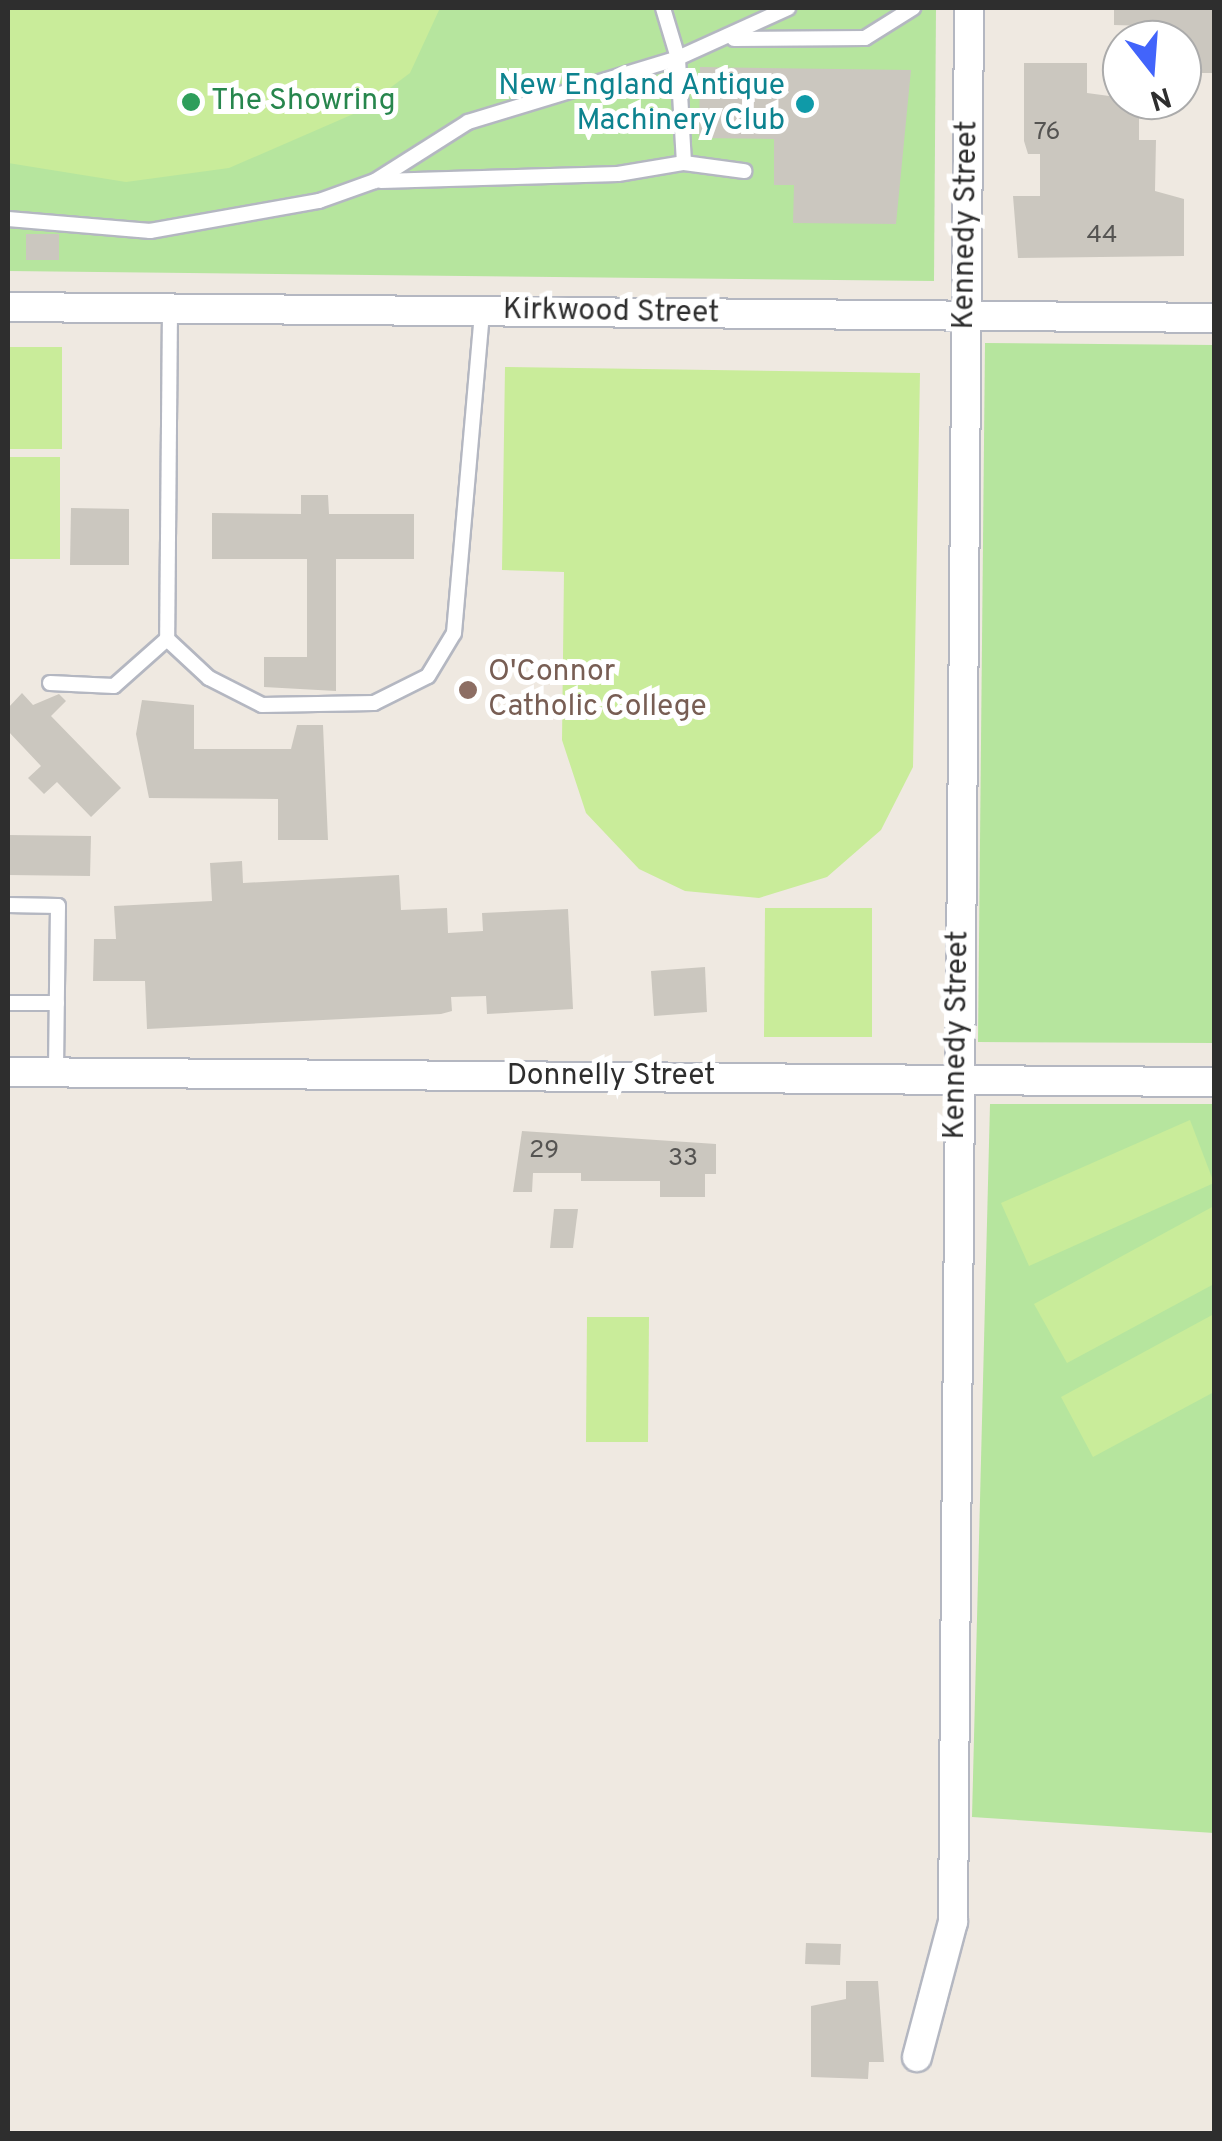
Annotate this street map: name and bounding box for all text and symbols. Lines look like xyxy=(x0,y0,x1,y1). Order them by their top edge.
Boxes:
north arrow xyxy=(1102,20,1202,120)
place label: New England Antique Machinery Club xyxy=(497,69,785,140)
text: N xyxy=(1145,77,1175,117)
place label: The Showring xyxy=(211,84,396,120)
marker: The Showring xyxy=(180,91,202,113)
marker: New England Antique Machinery Club xyxy=(794,93,816,115)
house number: 76 xyxy=(1034,118,1060,148)
street label: Kennedy Street xyxy=(947,120,987,330)
house number: 44 xyxy=(1086,221,1118,251)
street label: Kirkwood Street xyxy=(502,293,720,333)
place label: O'Connor Catholic College xyxy=(488,655,707,726)
marker: O'Connor Catholic College xyxy=(457,679,479,701)
street label: Kennedy Street xyxy=(938,930,978,1140)
street label: Donnelly Street xyxy=(507,1059,715,1095)
house number: 29 xyxy=(529,1136,559,1166)
house number: 33 xyxy=(668,1144,698,1174)

